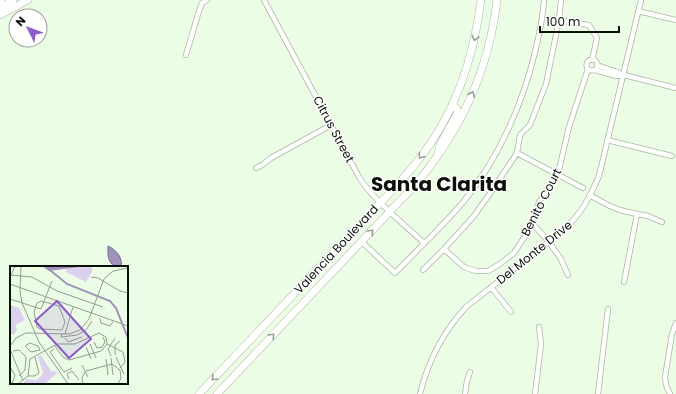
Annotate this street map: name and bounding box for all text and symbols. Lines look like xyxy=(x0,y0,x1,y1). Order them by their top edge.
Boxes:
north arrow xyxy=(8,8,48,48)
scale bar xyxy=(540,8,619,34)
text: N xyxy=(12,13,29,30)
text: 100 m xyxy=(546,13,580,30)
one-way arrow xyxy=(471,35,479,42)
one-way arrow xyxy=(467,91,475,99)
street label: Citrus Street xyxy=(309,93,359,165)
one-way arrow xyxy=(419,151,426,158)
street label: Benito Court xyxy=(517,165,565,239)
district label: Santa Clarita xyxy=(371,170,507,198)
street label: Valencia Boulevard xyxy=(290,201,382,297)
street label: Del Monte Drive xyxy=(493,216,575,288)
one-way arrow xyxy=(366,229,374,237)
inset map xyxy=(10,266,128,384)
one-way arrow xyxy=(267,333,275,341)
one-way arrow xyxy=(211,373,219,381)

